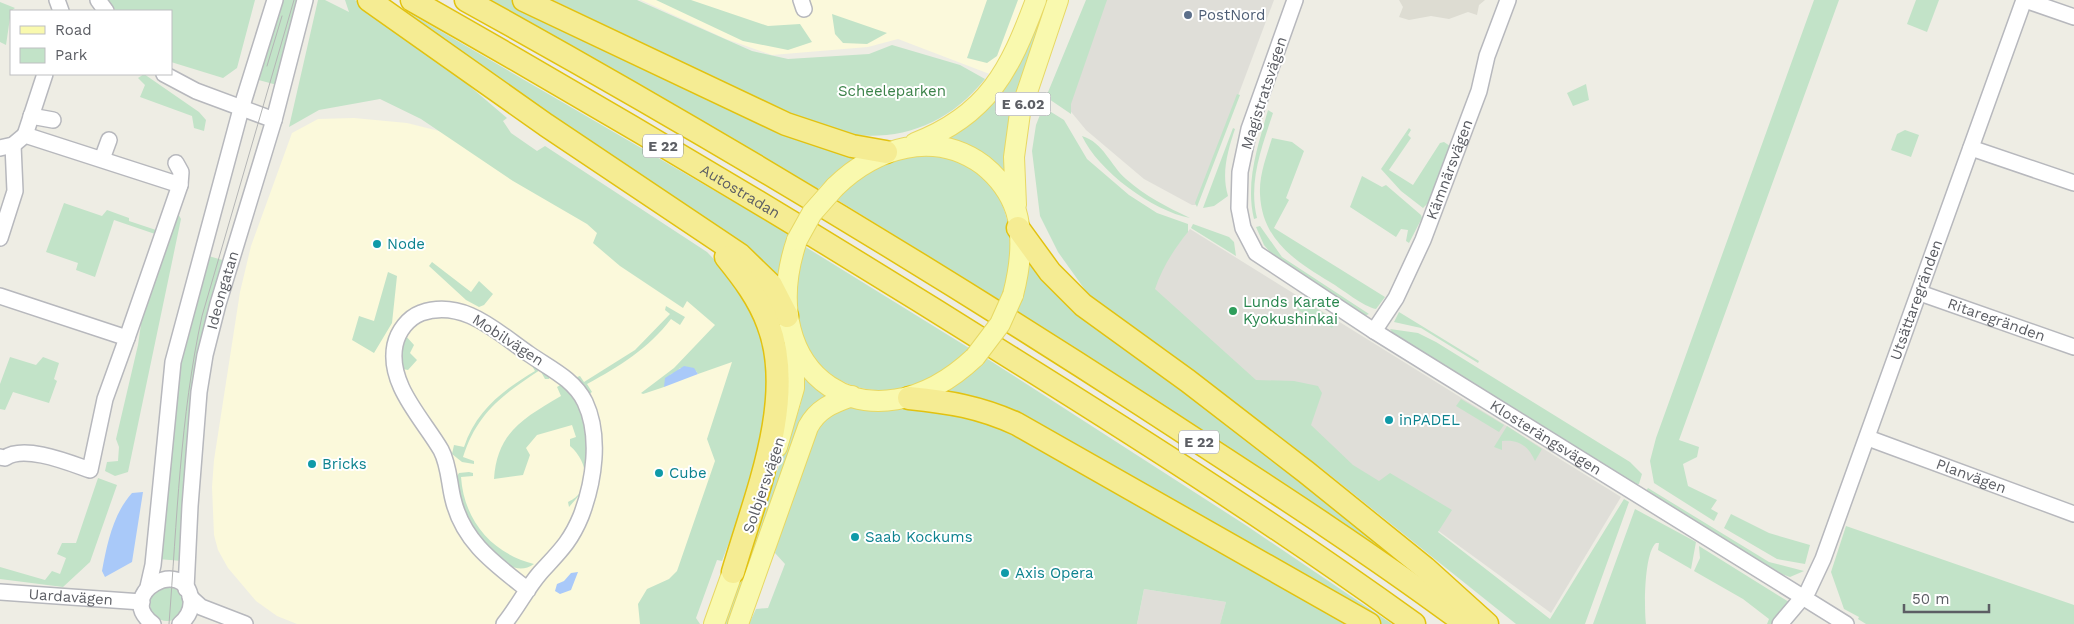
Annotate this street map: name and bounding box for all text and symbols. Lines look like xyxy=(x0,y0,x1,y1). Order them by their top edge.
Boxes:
place label: PostNord xyxy=(1198,6,1265,24)
marker: PostNord xyxy=(1182,9,1194,21)
legend xyxy=(10,10,172,75)
text: Road xyxy=(55,21,92,39)
street label: Magistratsvägen xyxy=(1237,34,1291,152)
text: Park xyxy=(55,46,88,64)
park label: Scheeleparken xyxy=(838,82,946,100)
road number: E 6.02 xyxy=(996,92,1050,116)
street label: Kämnärsvägen xyxy=(1422,117,1477,222)
road number: E 22 xyxy=(643,134,683,158)
street label: Autostradan xyxy=(697,161,784,222)
place label: Node xyxy=(387,235,425,253)
street label: Utsättaregränden xyxy=(1886,237,1946,363)
marker: Node xyxy=(371,238,383,250)
street label: Ideongatan xyxy=(203,249,243,331)
place label: Lunds Karate Kyokushinkai xyxy=(1243,293,1340,328)
street label: Ritaregränden xyxy=(1945,294,2048,345)
marker: Lunds Karate Kyokushinkai xyxy=(1227,305,1239,317)
street label: Mobilvägen xyxy=(469,310,547,370)
street label: Klosterängsvägen xyxy=(1487,396,1605,479)
place label: inPADEL xyxy=(1399,411,1460,429)
marker: inPADEL xyxy=(1383,414,1395,426)
road number: E 22 xyxy=(1179,431,1219,454)
street label: Solbjersvägen xyxy=(739,434,789,536)
place label: Bricks xyxy=(322,455,367,473)
street label: Planvägen xyxy=(1934,455,2009,497)
marker: Bricks xyxy=(306,458,318,470)
place label: Cube xyxy=(669,464,707,482)
marker: Cube xyxy=(653,467,665,479)
place label: Saab Kockums xyxy=(865,528,973,546)
marker: Saab Kockums xyxy=(849,531,861,543)
place label: Axis Opera xyxy=(1015,564,1094,582)
marker: Axis Opera xyxy=(999,567,1011,579)
scale bar xyxy=(1904,582,1989,614)
street label: Uardavägen xyxy=(28,585,114,609)
text: 50 m xyxy=(1912,590,1949,608)

